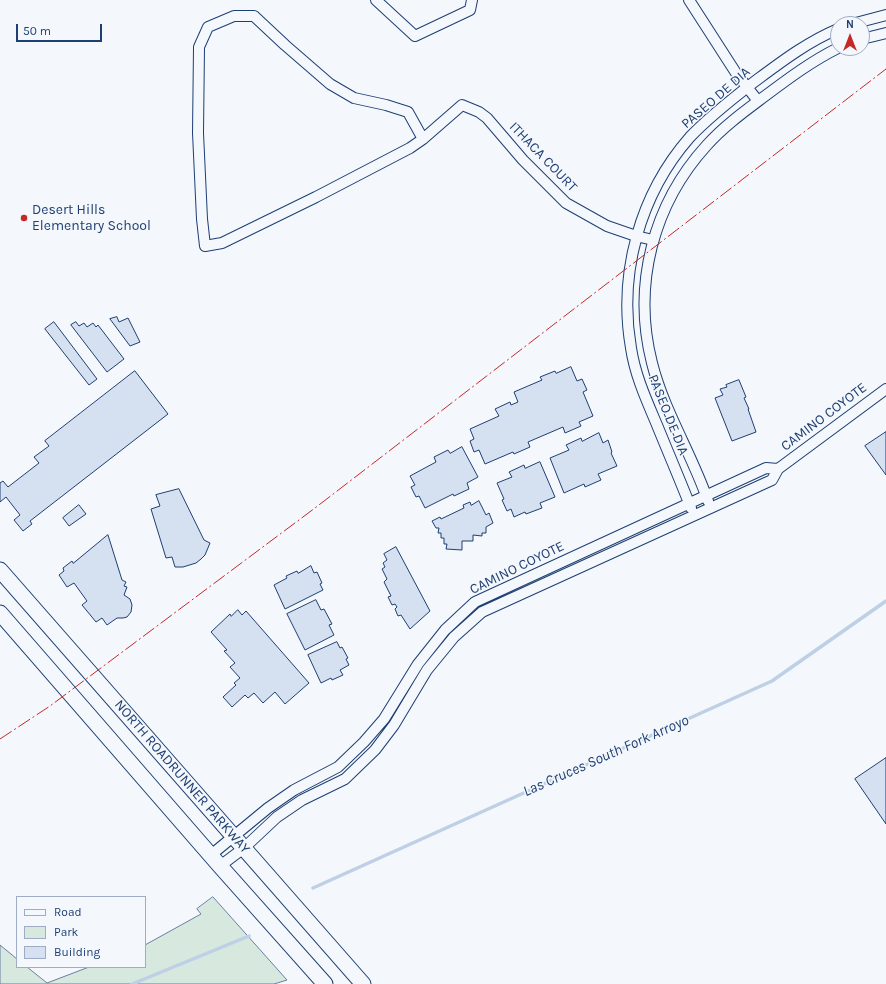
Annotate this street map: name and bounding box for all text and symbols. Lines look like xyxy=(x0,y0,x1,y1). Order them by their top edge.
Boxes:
scale bar xyxy=(18,16,104,42)
north arrow xyxy=(830,16,870,56)
text: N xyxy=(846,18,854,31)
text: 50 m xyxy=(23,24,51,38)
street label: PASEO DE DIA xyxy=(678,64,754,132)
street label: ITHACA COURT xyxy=(505,119,581,195)
place label: Desert Hills Elementary School xyxy=(32,202,151,234)
marker: Desert Hills Elementary School xyxy=(19,213,29,223)
street label: PASEO DE DIA xyxy=(644,372,692,458)
street label: CAMINO COYOTE xyxy=(778,379,870,455)
street label: CAMINO COYOTE xyxy=(467,538,567,598)
street label: NORTH ROADRUNNER PARKWAY xyxy=(111,697,253,857)
water label: Las Cruces South Fork Arroyo xyxy=(520,711,692,801)
legend xyxy=(16,896,146,968)
text: Road xyxy=(54,905,82,919)
text: Park xyxy=(54,925,78,939)
text: Building xyxy=(54,945,100,959)

